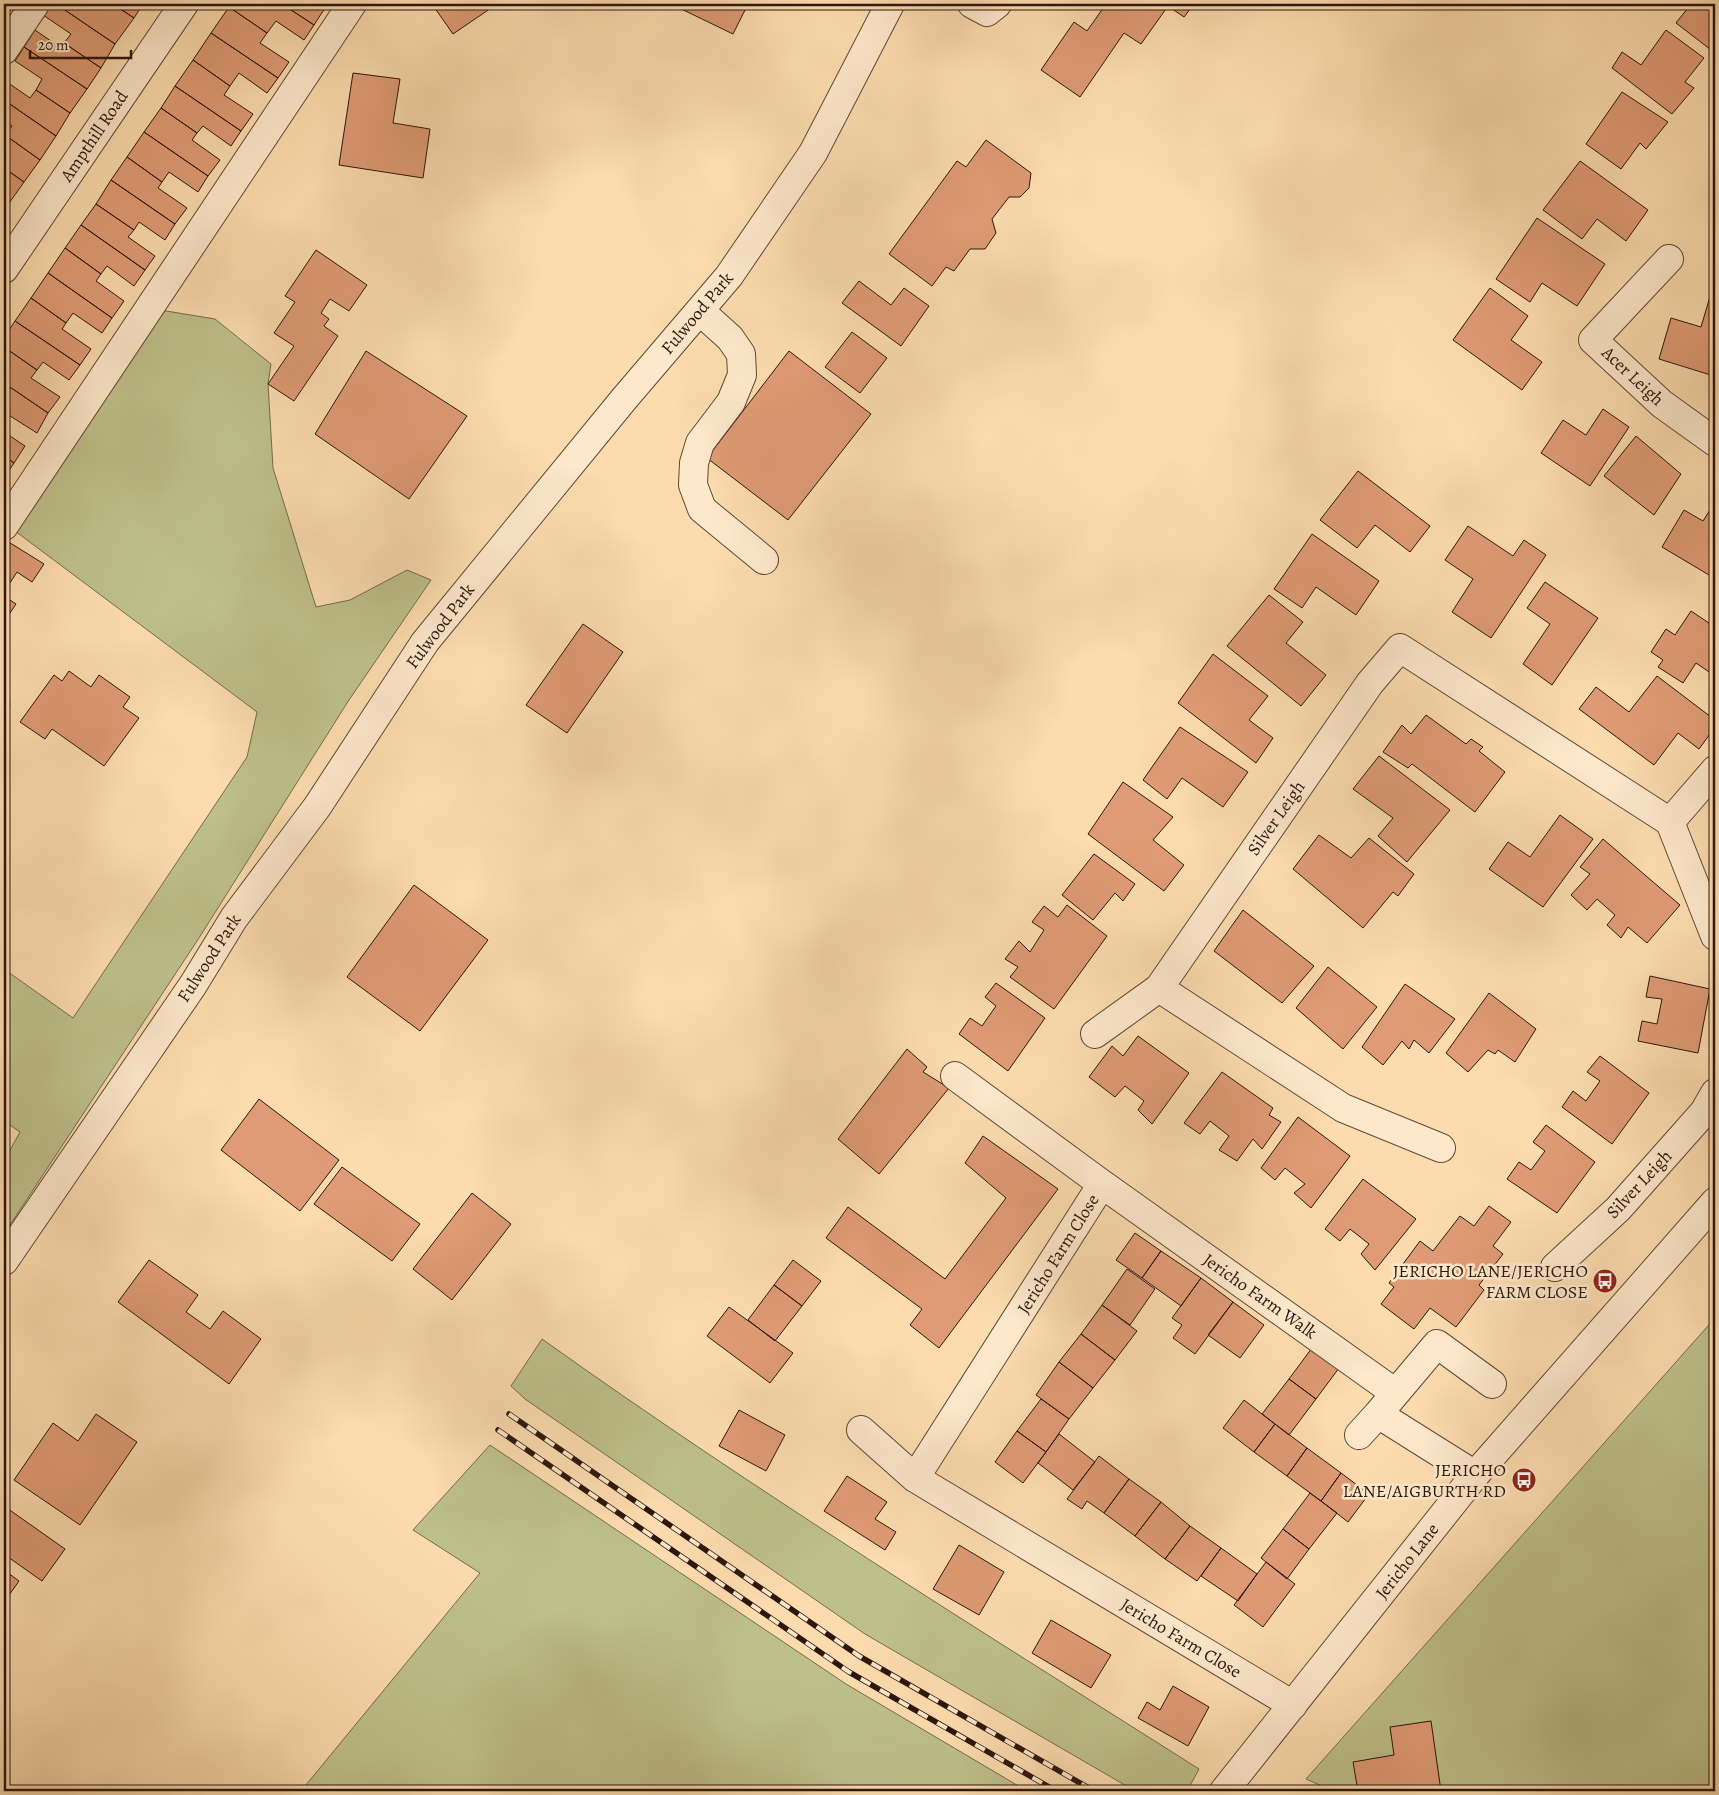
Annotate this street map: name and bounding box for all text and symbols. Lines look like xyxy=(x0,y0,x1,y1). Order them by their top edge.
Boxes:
scale bar xyxy=(30,28,131,60)
text: 20 m xyxy=(38,35,69,55)
street label: Ampthill Road xyxy=(54,85,134,187)
street label: Fulwood Park xyxy=(655,267,739,359)
street label: Acer Leigh xyxy=(1596,340,1670,411)
street label: Fulwood Park xyxy=(400,579,480,673)
street label: Silver Leigh xyxy=(1242,776,1311,860)
street label: Fulwood Park xyxy=(172,909,247,1007)
street label: Silver Leigh xyxy=(1601,1144,1677,1224)
street label: Jericho Farm Close xyxy=(1011,1189,1105,1319)
street label: Jericho Farm Walk xyxy=(1198,1248,1322,1344)
place label: JERICHO LANE/JERICHO FARM CLOSE xyxy=(1393,1259,1588,1304)
bus stop icon: JERICHO LANE/JERICHO FARM CLOSE xyxy=(1592,1268,1618,1294)
place label: JERICHO LANE/AIGBURTH RD xyxy=(1343,1458,1506,1503)
bus stop icon: JERICHO LANE/AIGBURTH RD xyxy=(1511,1467,1537,1493)
street label: Jericho Lane xyxy=(1370,1518,1444,1604)
street label: Jericho Farm Close xyxy=(1116,1592,1246,1684)

